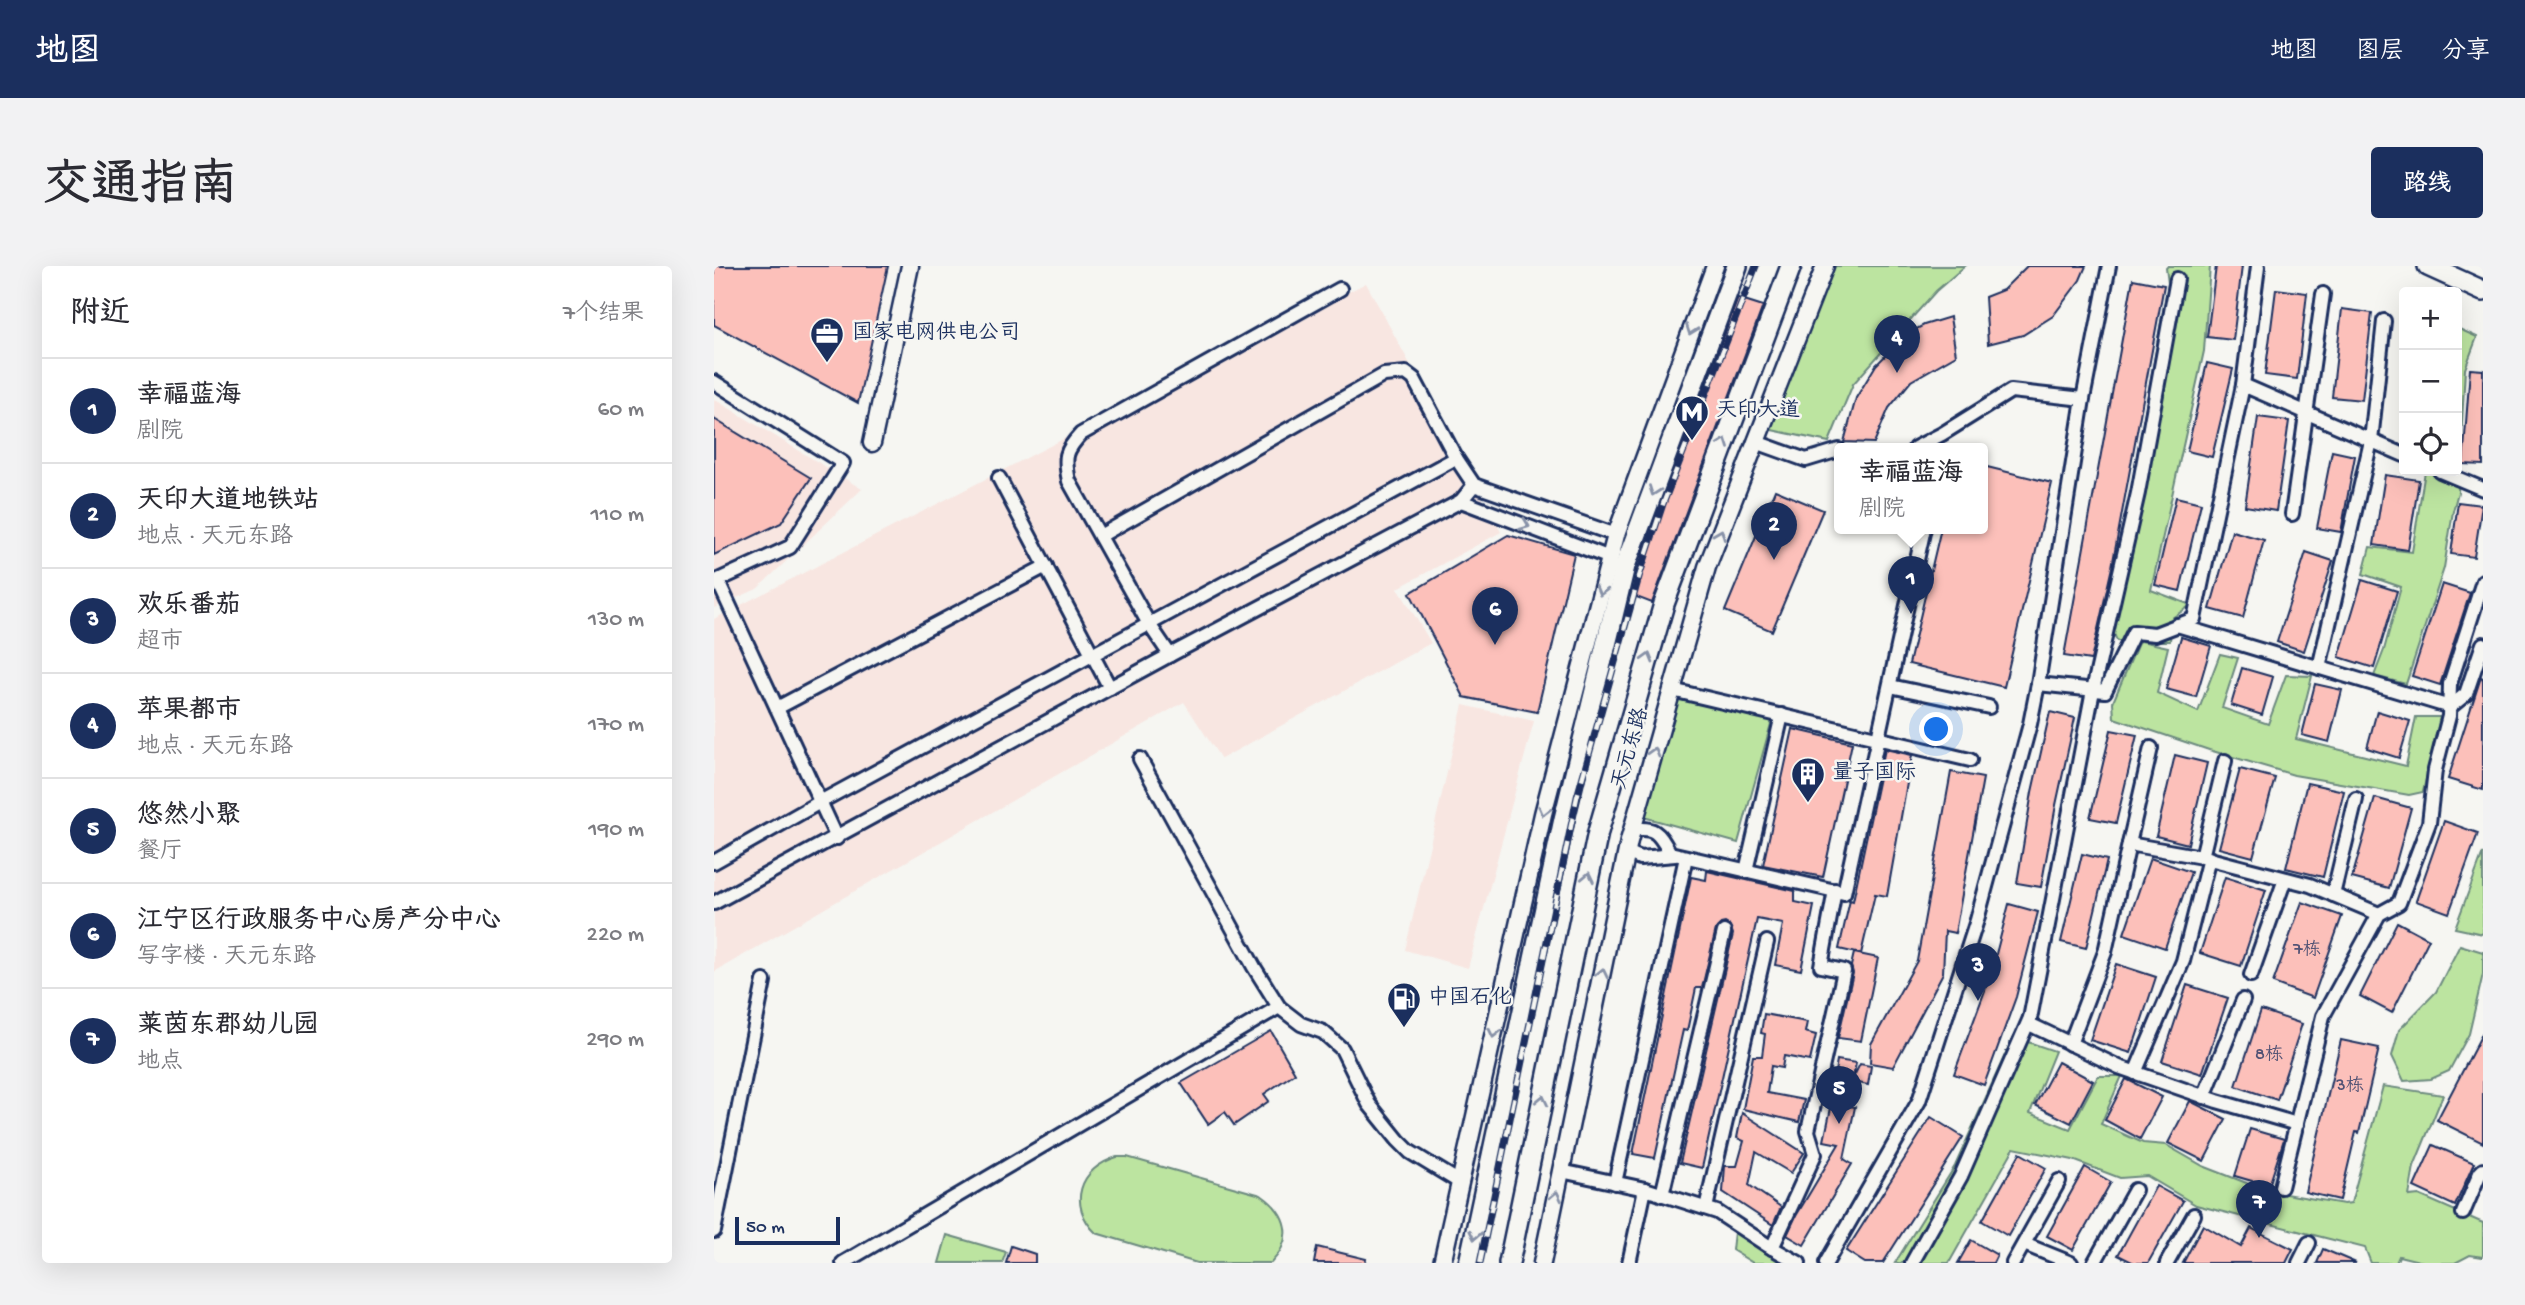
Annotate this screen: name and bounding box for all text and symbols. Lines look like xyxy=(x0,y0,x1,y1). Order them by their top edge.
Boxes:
text: 地图 xyxy=(35,35,101,73)
text: 地图 xyxy=(2270,38,2318,67)
text: 图层 xyxy=(2356,38,2404,67)
text: 分享 xyxy=(2442,38,2490,67)
button: 路线 xyxy=(2371,147,2483,218)
text: 交通指南 xyxy=(42,160,238,218)
map controls xyxy=(2399,287,2462,476)
button: + xyxy=(2399,287,2462,350)
text: 附近 xyxy=(70,298,130,333)
text: 7个结果 xyxy=(563,301,644,328)
office icon: 国家电网供电公司 xyxy=(808,315,846,364)
pin: 4 xyxy=(1874,315,1920,373)
place label: 国家电网供电公司 xyxy=(852,320,1020,347)
one-way arrow xyxy=(1686,324,1700,336)
button: − xyxy=(2399,350,2462,413)
text: 幸福蓝海 xyxy=(137,382,241,413)
metro station icon: 天印大道 xyxy=(1673,393,1711,442)
text: 1 xyxy=(88,397,98,424)
text: 60 m xyxy=(598,397,644,424)
place label: 天印大道 xyxy=(1716,398,1800,425)
button: locate xyxy=(2399,413,2462,476)
text: 剧院 xyxy=(137,419,183,446)
one-way arrow xyxy=(1715,438,1729,450)
popup xyxy=(1834,443,1988,534)
text: 幸福蓝海 xyxy=(1859,460,1963,491)
one-way arrow xyxy=(1648,484,1662,496)
text: 天印大道地铁站 xyxy=(137,487,319,518)
text: 剧院 xyxy=(1859,497,1905,524)
text: 2 xyxy=(87,502,99,529)
text: 110 m xyxy=(591,502,644,529)
pin: 2 xyxy=(1751,502,1797,560)
one-way arrow xyxy=(1518,517,1530,531)
text: 地点 · 天元东路 xyxy=(137,524,293,551)
one-way arrow xyxy=(1711,529,1725,541)
pin: 1 xyxy=(1888,556,1934,614)
one-way arrow xyxy=(1595,585,1609,597)
pin: 6 xyxy=(1472,587,1518,645)
text: 欢乐番茄 xyxy=(137,592,241,623)
text: 3 xyxy=(87,607,99,634)
text: 130 m xyxy=(588,607,644,634)
text: 超市 xyxy=(137,629,183,656)
one-way arrow xyxy=(1640,652,1654,664)
text: 苹果都市 xyxy=(137,697,241,728)
street label: 天元东路 xyxy=(1606,705,1656,793)
text: 4 xyxy=(88,712,98,739)
text: 170 m xyxy=(588,712,644,739)
your location xyxy=(1919,712,1953,746)
text: 地点 · 天元东路 xyxy=(137,734,293,761)
one-way arrow xyxy=(1646,746,1661,758)
building icon: 量子国际 xyxy=(1789,755,1827,804)
place label: 量子国际 xyxy=(1832,761,1916,787)
text: 悠然小聚 xyxy=(137,802,241,833)
one-way arrow xyxy=(1537,805,1552,817)
text: 5 xyxy=(87,817,99,844)
text: 190 m xyxy=(588,817,644,844)
text: 餐厅 xyxy=(137,839,183,866)
one-way arrow xyxy=(1580,871,1595,883)
text: 江宁区行政服务中心房产分中心 xyxy=(137,907,501,938)
text: 6 xyxy=(87,922,99,949)
text: 220 m xyxy=(587,922,644,949)
house number: 7栋 xyxy=(2292,939,2321,961)
pin: 3 xyxy=(1955,943,2001,1001)
text: 写字楼 · 天元东路 xyxy=(137,944,316,971)
one-way arrow xyxy=(1593,967,1608,979)
fuel station icon: 中国石化 xyxy=(1385,980,1423,1029)
place label: 中国石化 xyxy=(1428,985,1512,1012)
text: 莱茵东郡幼儿园 xyxy=(137,1012,319,1043)
text: 7 xyxy=(87,1027,99,1054)
text: 290 m xyxy=(586,1027,644,1054)
one-way arrow xyxy=(1488,1027,1502,1039)
house number: 8栋 xyxy=(2255,1044,2283,1066)
text: 地点 xyxy=(137,1049,183,1076)
pin: 5 xyxy=(1816,1066,1862,1124)
house number: 3栋 xyxy=(2335,1075,2364,1097)
one-way arrow xyxy=(1534,1094,1549,1106)
pin: 7 xyxy=(2236,1180,2282,1238)
one-way arrow xyxy=(1548,1190,1563,1202)
scale bar xyxy=(735,1214,840,1246)
text: 50 m xyxy=(746,1217,785,1240)
one-way arrow xyxy=(1468,1229,1483,1241)

